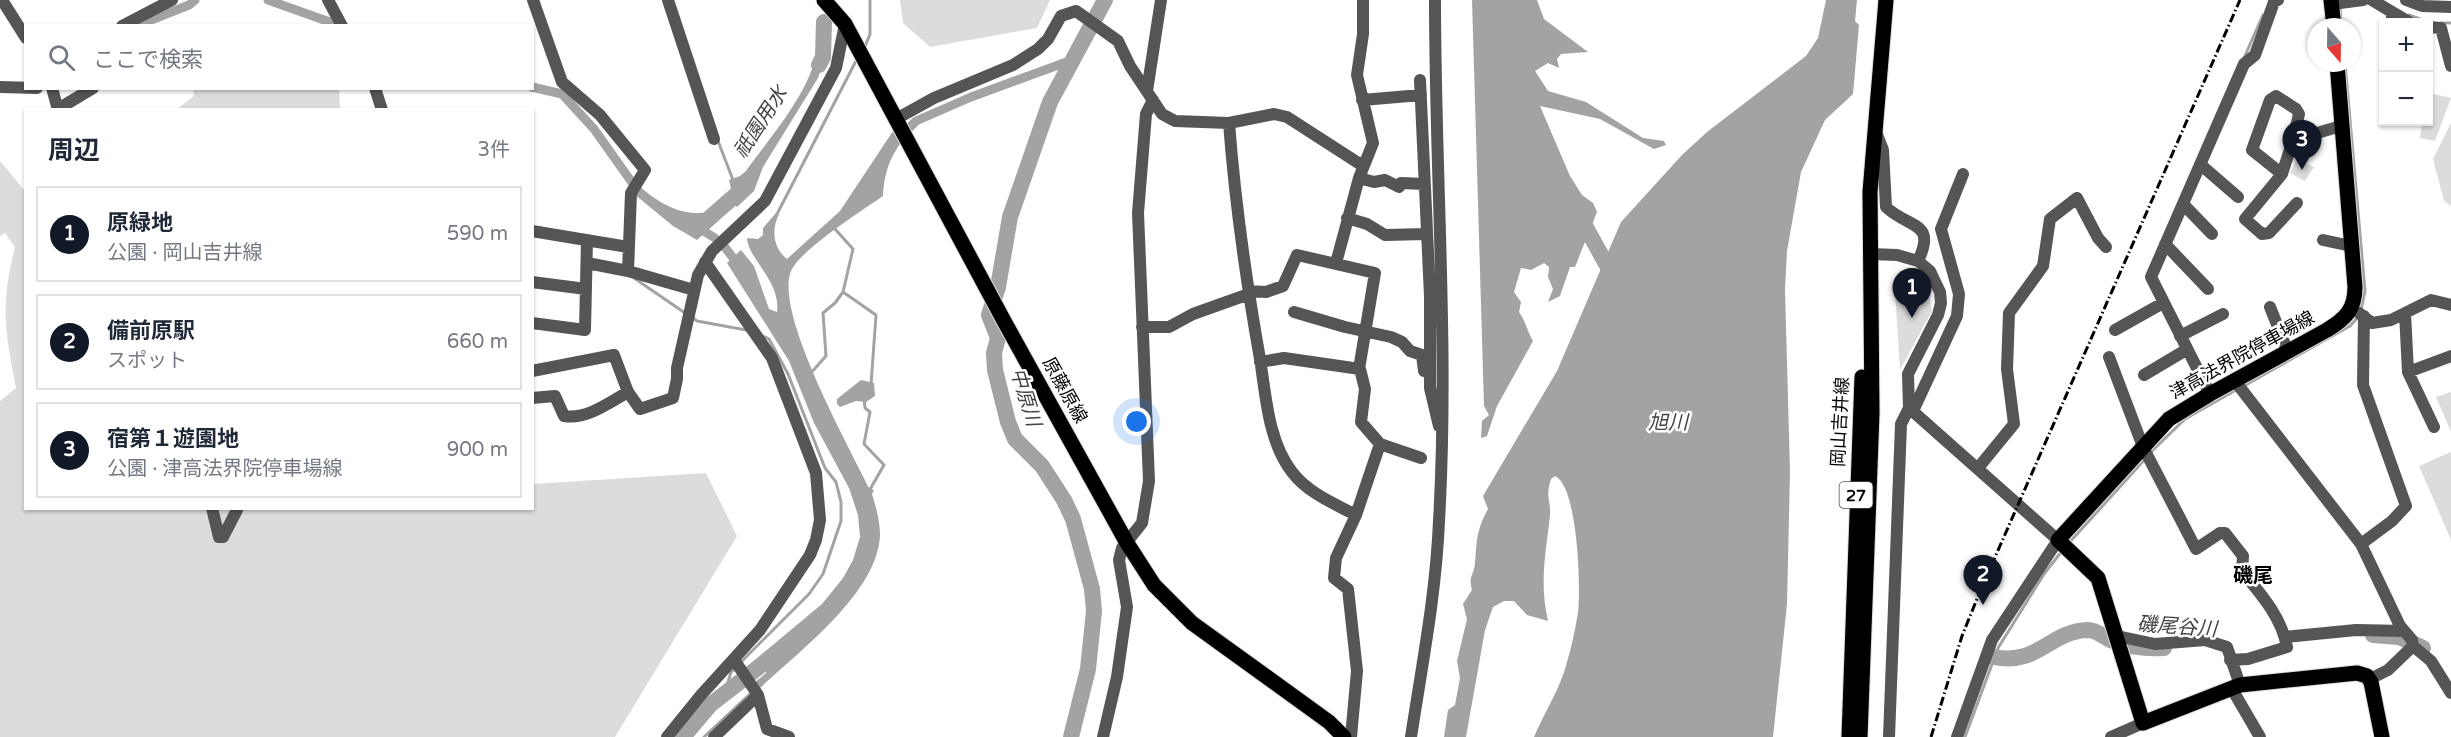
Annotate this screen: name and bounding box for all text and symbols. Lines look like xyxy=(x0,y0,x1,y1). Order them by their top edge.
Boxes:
north arrow xyxy=(2307,18,2361,72)
map controls xyxy=(2379,18,2433,126)
button: + xyxy=(2379,18,2433,72)
search box xyxy=(24,24,534,90)
icon: search xyxy=(45,41,78,74)
text: ここで検索 xyxy=(93,47,203,73)
button: − xyxy=(2379,72,2433,126)
water label: 祇園用水 xyxy=(729,81,794,163)
pin: 3 xyxy=(2282,120,2322,170)
text: 周辺 xyxy=(48,135,100,166)
text: 3件 xyxy=(477,138,510,162)
text: 原緑地 xyxy=(107,210,173,236)
text: 1 xyxy=(63,222,76,246)
text: 590 m xyxy=(447,222,508,246)
text: 公園 · 岡山吉井線 xyxy=(107,241,263,265)
pin: 1 xyxy=(1892,268,1932,318)
street label: 津高法界院停車場線 xyxy=(2166,306,2318,404)
text: 備前原駅 xyxy=(107,318,195,344)
text: 2 xyxy=(63,330,76,354)
text: 660 m xyxy=(447,330,508,354)
text: スポット xyxy=(107,349,187,373)
street label: 原藤原線 xyxy=(1038,353,1092,427)
water label: 中原川 xyxy=(1005,365,1046,431)
street label: 岡山吉井線 xyxy=(1827,376,1853,468)
your location xyxy=(1122,407,1151,436)
water label: 旭川 xyxy=(1648,411,1690,435)
text: 宿第１遊園地 xyxy=(107,426,239,452)
text: 3 xyxy=(63,438,76,462)
text: 900 m xyxy=(447,438,508,462)
text: 公園 · 津高法界院停車場線 xyxy=(107,457,343,481)
road number: 27 xyxy=(1840,482,1872,508)
pin: 2 xyxy=(1964,556,2002,605)
district label: 磯尾 xyxy=(2233,564,2273,588)
water label: 磯尾谷川 xyxy=(2136,612,2220,642)

